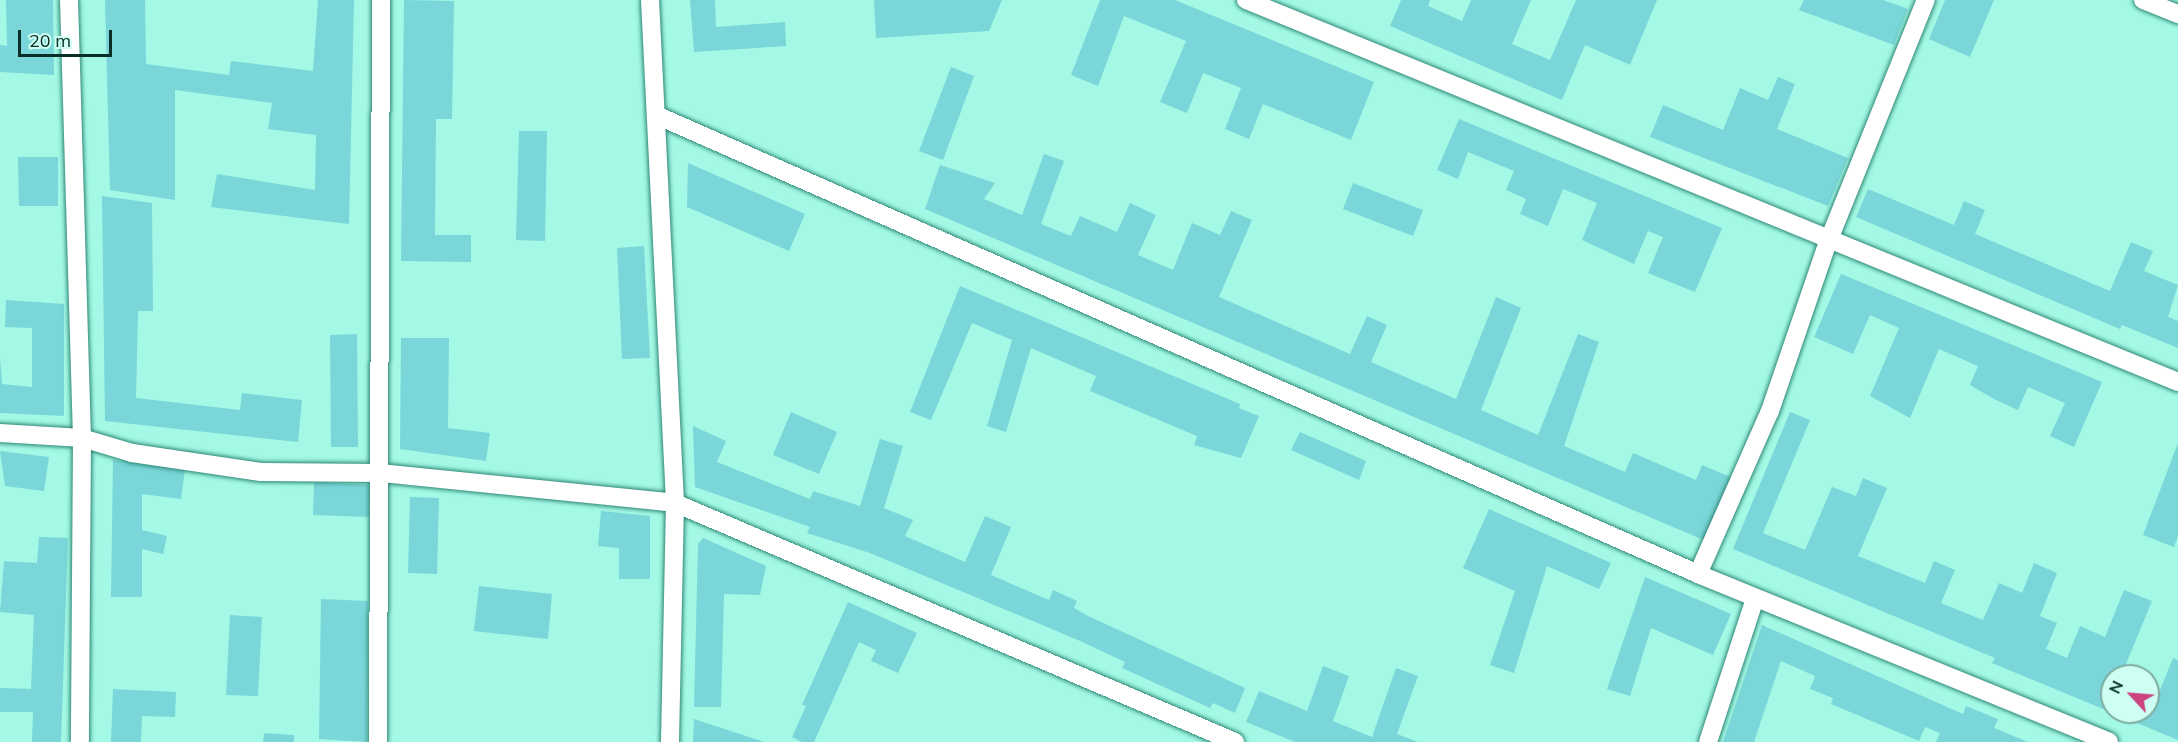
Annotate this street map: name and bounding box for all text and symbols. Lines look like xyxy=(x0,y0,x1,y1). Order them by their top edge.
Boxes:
scale bar xyxy=(21,18,116,56)
text: 20 m xyxy=(29,29,71,52)
north arrow xyxy=(2100,664,2160,724)
text: N xyxy=(2104,677,2127,697)

